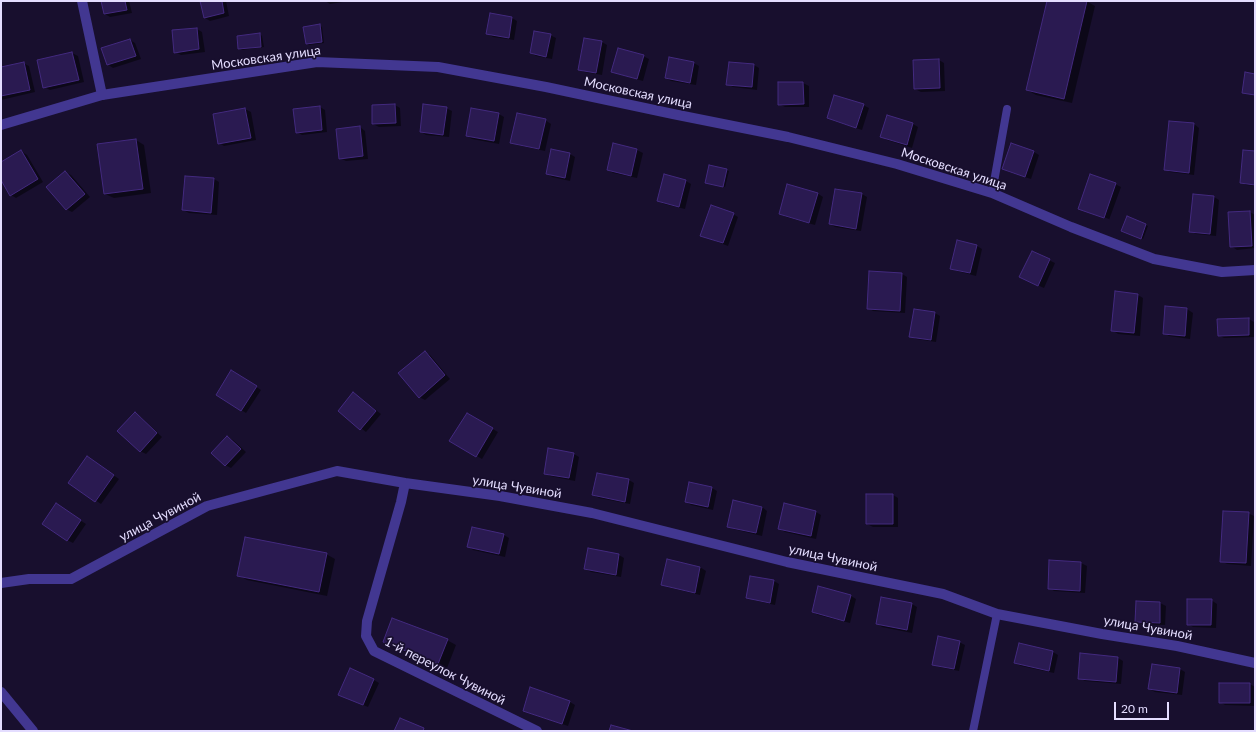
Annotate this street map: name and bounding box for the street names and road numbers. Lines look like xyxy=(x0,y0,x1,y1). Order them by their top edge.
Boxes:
street label: Московская улица xyxy=(210,43,322,73)
street label: Московская улица xyxy=(582,74,694,112)
street label: Московская улица xyxy=(899,145,1009,193)
street label: улица Чувиной xyxy=(471,472,563,502)
street label: улица Чувиной xyxy=(117,489,203,545)
street label: улица Чувиной xyxy=(787,541,879,575)
street label: улица Чувиной xyxy=(1102,612,1194,644)
street label: 1-й переулок Чувиной xyxy=(382,634,508,708)

